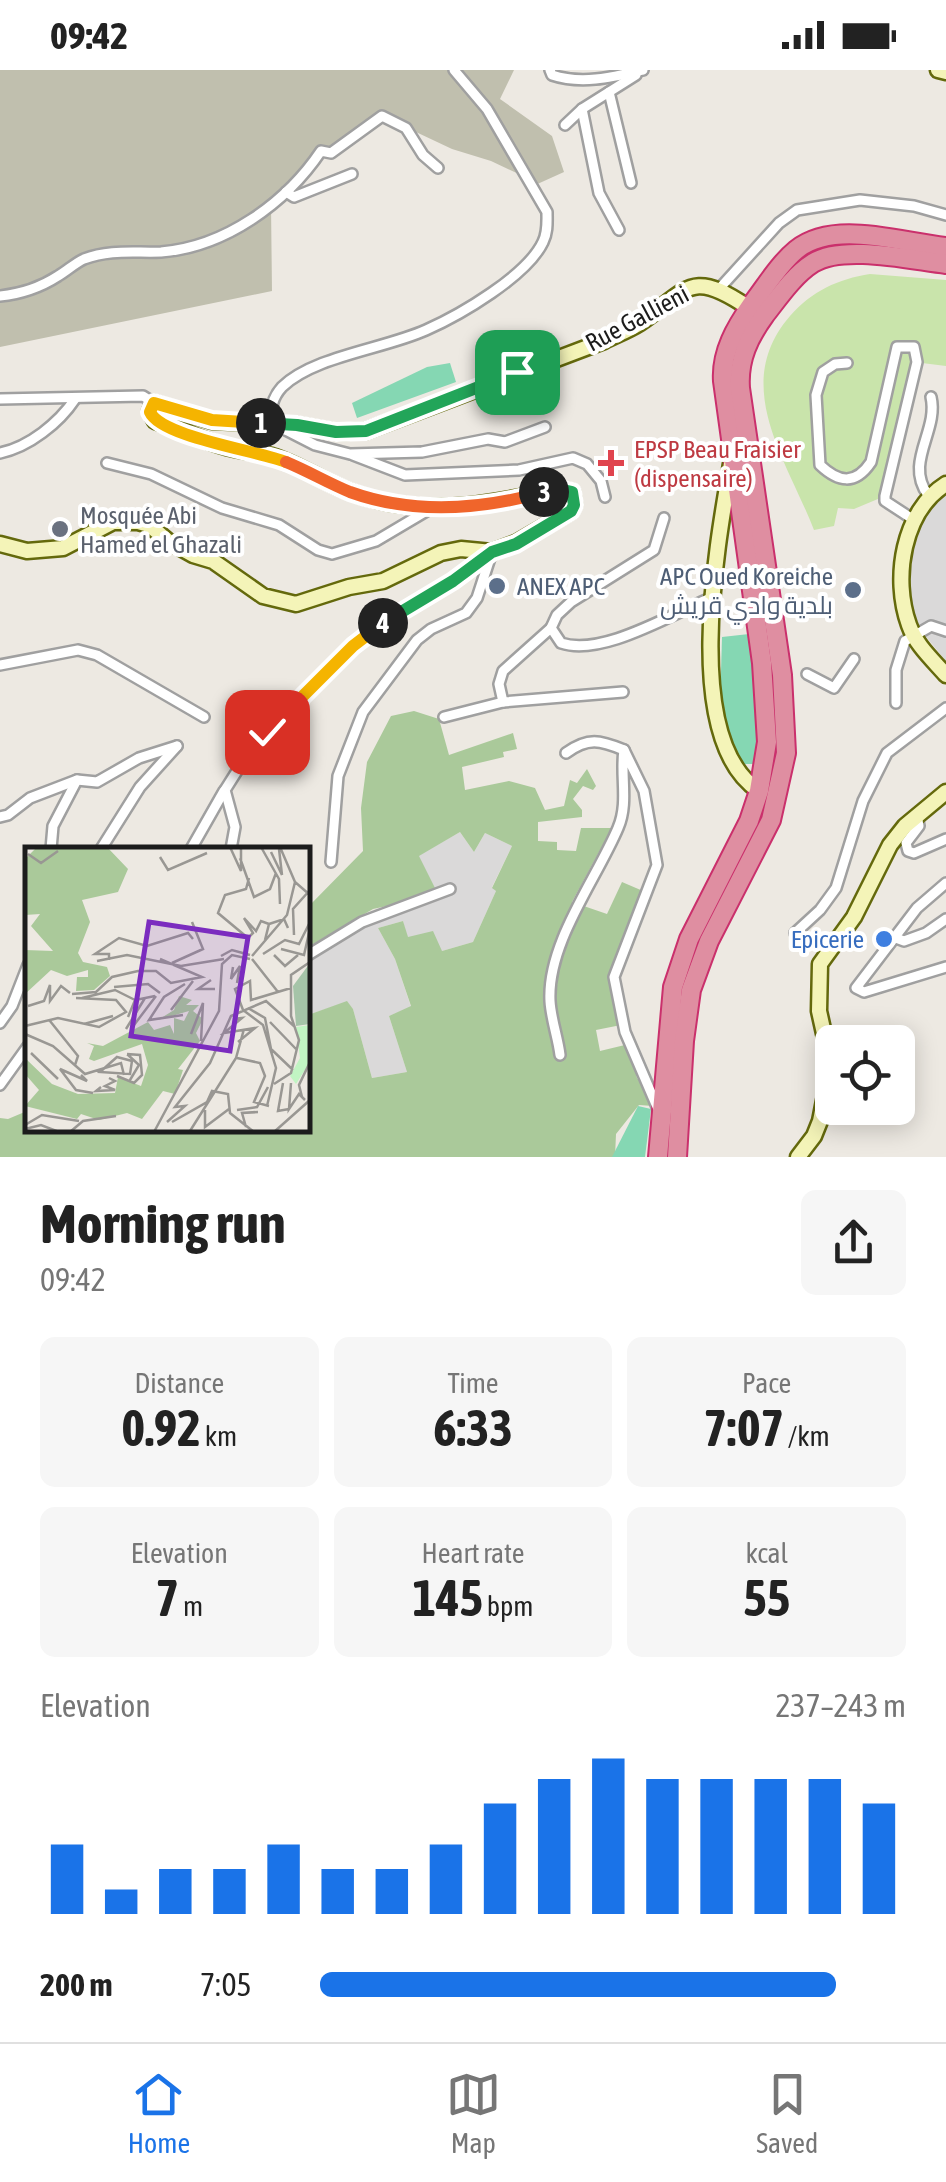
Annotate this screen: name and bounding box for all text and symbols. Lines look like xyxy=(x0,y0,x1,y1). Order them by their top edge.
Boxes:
text: 09:42 xyxy=(50,14,128,57)
street label: Rue Gallieni xyxy=(581,279,693,357)
pin xyxy=(475,330,560,415)
icon: arrive xyxy=(490,345,545,400)
pin: 1 xyxy=(236,398,286,448)
text: 1 xyxy=(254,407,268,439)
place label: EPSP Beau Fraisier (dispensaire) xyxy=(634,435,801,492)
marker: EPSP Beau Fraisier (dispensaire) xyxy=(598,450,624,476)
pin: 3 xyxy=(519,467,569,517)
text: 3 xyxy=(537,476,551,508)
place label: Mosquée Abi Hamed el Ghazali xyxy=(80,501,242,558)
marker: Mosquée Abi Hamed el Ghazali xyxy=(49,518,71,540)
place label: APC Oued Koreiche بلدية وادي قريش xyxy=(660,562,833,625)
place label: ANEX APC xyxy=(517,572,605,600)
marker: ANEX APC xyxy=(486,575,508,597)
marker: APC Oued Koreiche بلدية وادي قريش xyxy=(842,579,864,601)
pin: 4 xyxy=(358,598,408,648)
text: 4 xyxy=(376,607,390,639)
pin xyxy=(225,690,310,775)
icon: check xyxy=(240,705,295,760)
inset map xyxy=(25,847,310,1132)
place label: Epicerie xyxy=(791,925,864,953)
marker: Epicerie xyxy=(873,928,895,950)
map controls xyxy=(815,1025,915,1125)
button: locate xyxy=(815,1025,915,1125)
button: share xyxy=(801,1190,906,1295)
text: Morning run xyxy=(40,1192,286,1255)
text: 09:42 xyxy=(40,1261,106,1298)
text: Distance xyxy=(134,1367,224,1399)
text: Time xyxy=(447,1367,499,1399)
text: Pace xyxy=(742,1367,791,1399)
text: 0.92 xyxy=(121,1399,201,1457)
text: 6:33 xyxy=(433,1399,513,1457)
text: 7:07 xyxy=(704,1399,784,1457)
text: km xyxy=(201,1420,237,1452)
text: /km xyxy=(784,1420,830,1452)
text: Elevation xyxy=(131,1537,228,1569)
text: Heart rate xyxy=(421,1537,525,1569)
text: kcal xyxy=(745,1537,788,1569)
text: 7 xyxy=(156,1569,179,1627)
text: 145 xyxy=(412,1569,483,1627)
text: 55 xyxy=(743,1569,790,1627)
text: m xyxy=(179,1590,203,1622)
text: bpm xyxy=(483,1590,534,1622)
text: Elevation xyxy=(40,1687,151,1724)
text: 237–243 m xyxy=(776,1687,906,1724)
text: 200 m xyxy=(40,1966,113,2003)
text: 7:05 xyxy=(200,1966,251,2003)
tab: Home xyxy=(128,2067,190,2159)
tab: Map xyxy=(446,2067,501,2159)
tab: Saved xyxy=(756,2067,818,2159)

